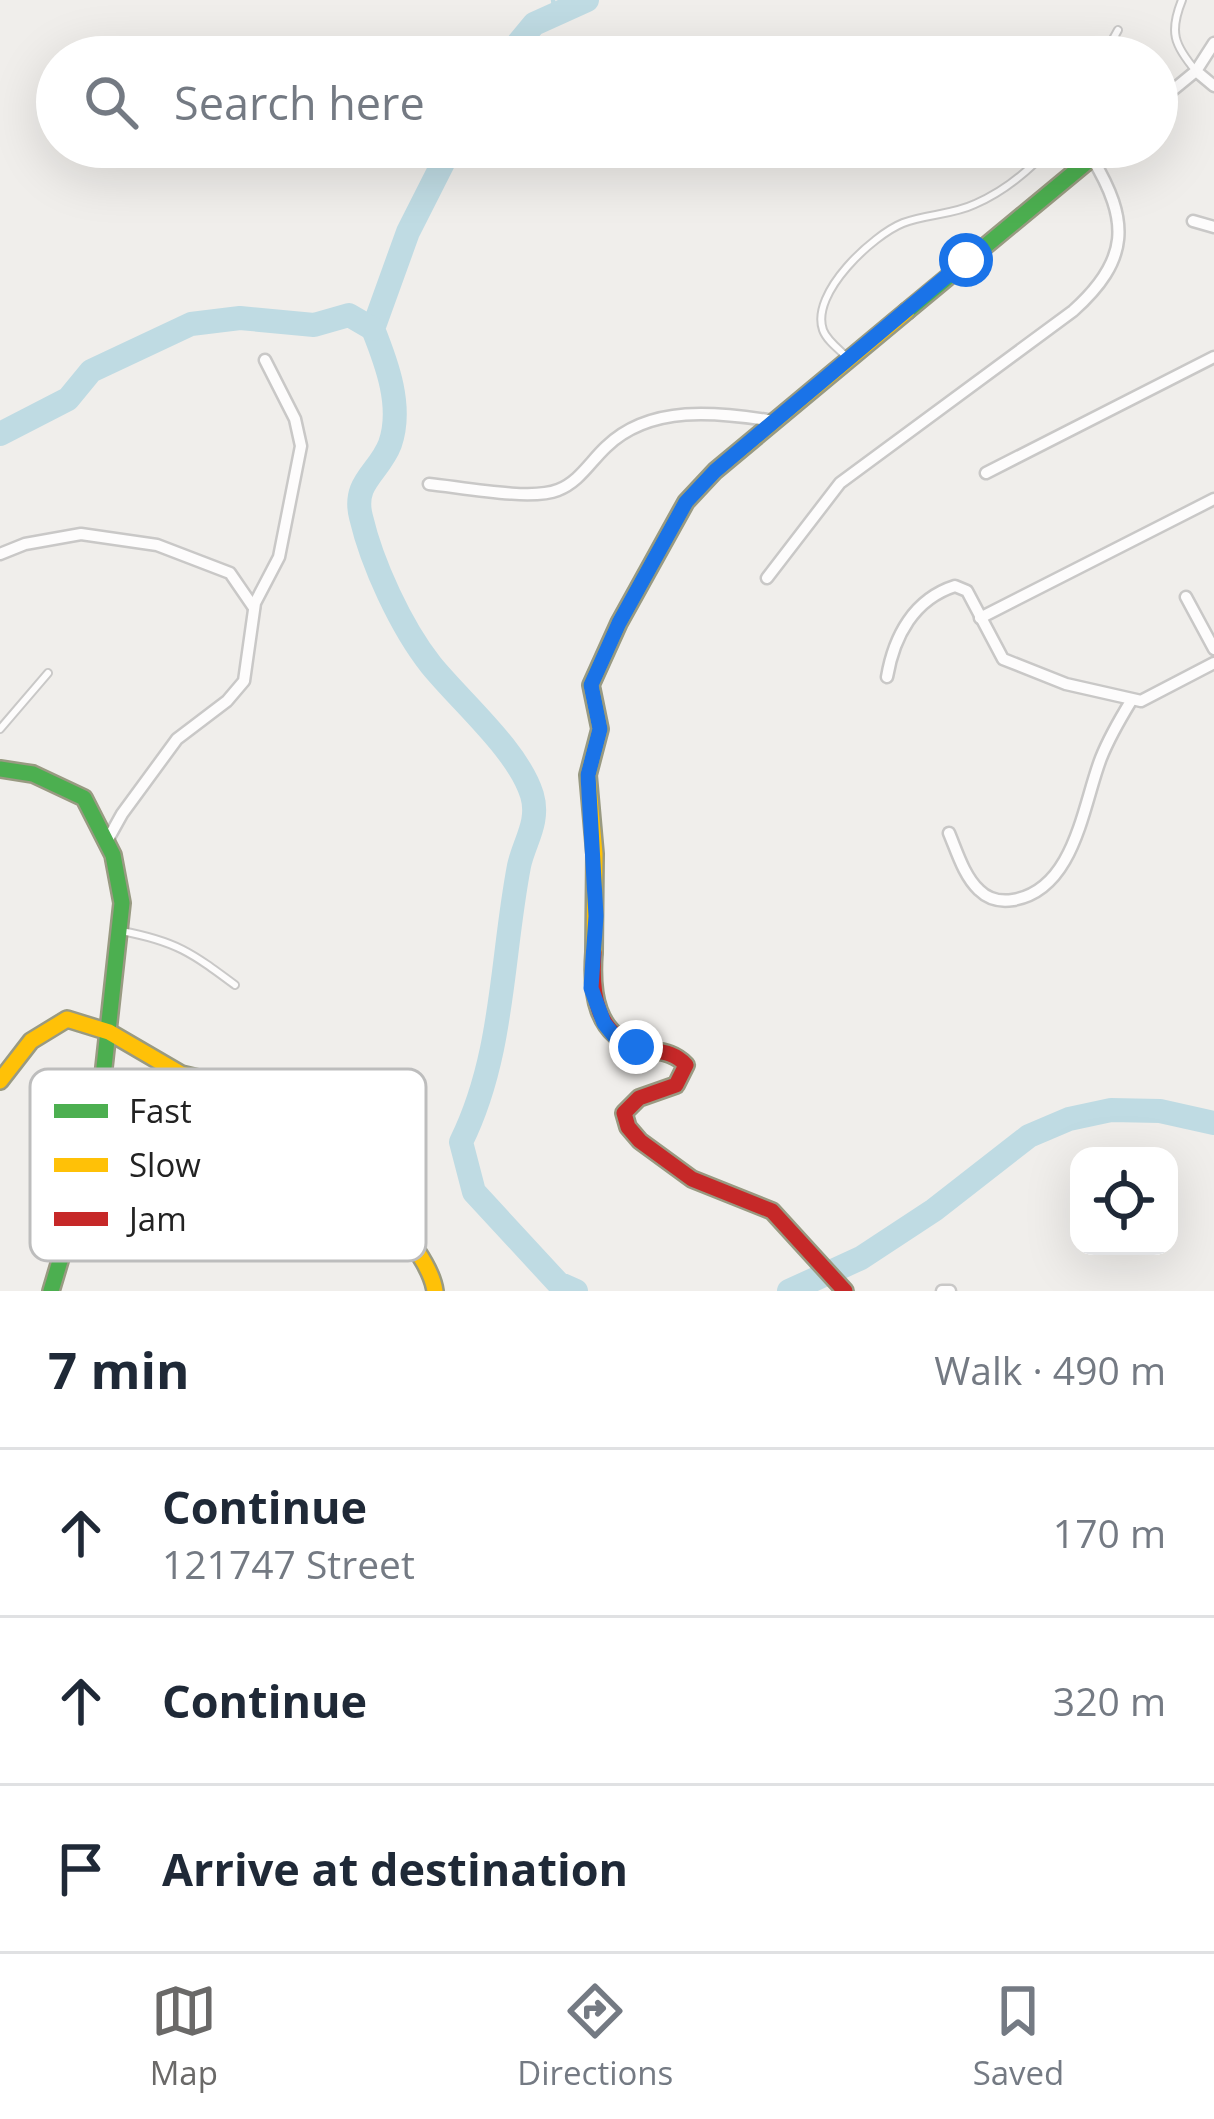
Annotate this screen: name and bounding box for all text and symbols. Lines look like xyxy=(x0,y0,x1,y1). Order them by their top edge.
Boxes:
search box xyxy=(36,36,1178,168)
icon: search xyxy=(78,69,144,135)
text: Search here xyxy=(174,72,425,133)
route start xyxy=(939,233,993,287)
route end xyxy=(609,1020,663,1074)
legend xyxy=(30,1069,426,1261)
text: Fast xyxy=(129,1088,192,1133)
text: Slow xyxy=(129,1142,201,1187)
map controls xyxy=(1070,1147,1178,1255)
button: locate xyxy=(1070,1147,1178,1255)
text: Jam xyxy=(126,1196,187,1241)
text: 7 min xyxy=(48,1334,190,1404)
text: Walk · 490 m xyxy=(934,1343,1166,1396)
text: Continue xyxy=(162,1476,367,1537)
icon: ahead xyxy=(48,1500,114,1566)
text: 170 m xyxy=(1053,1506,1166,1559)
text: 121747 Street xyxy=(162,1537,415,1590)
icon: ahead xyxy=(48,1668,114,1734)
text: Continue xyxy=(162,1670,367,1731)
text: 320 m xyxy=(1053,1674,1166,1727)
icon: arrive xyxy=(48,1836,114,1902)
text: Arrive at destination xyxy=(162,1838,628,1899)
tab: Map xyxy=(150,1978,218,2095)
tab: Directions xyxy=(517,1978,673,2095)
tab: Saved xyxy=(973,1978,1064,2095)

